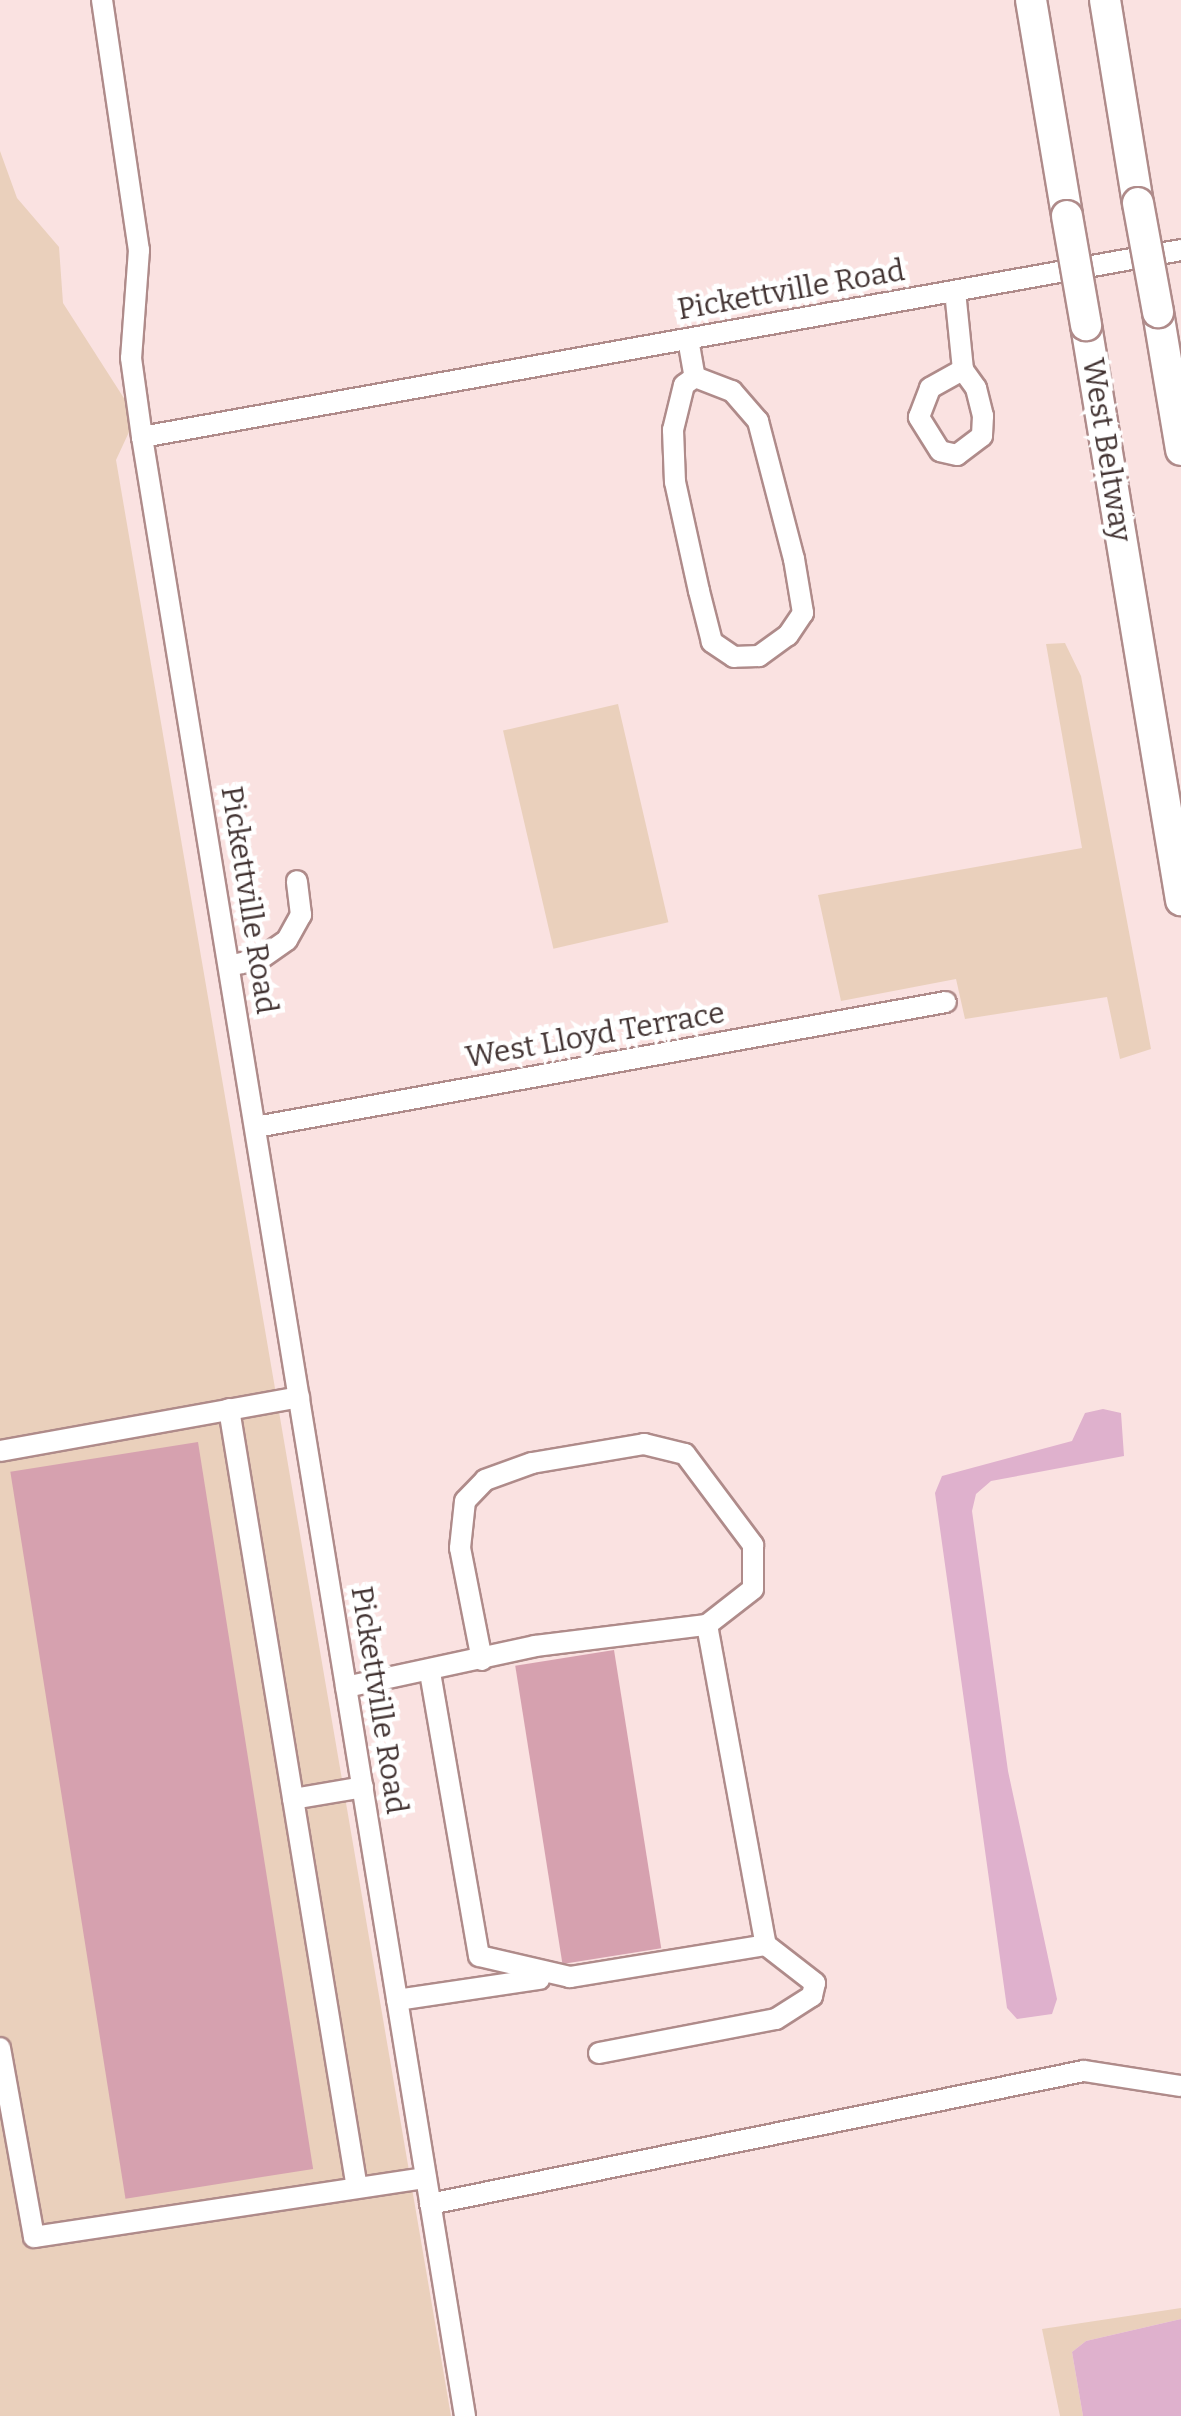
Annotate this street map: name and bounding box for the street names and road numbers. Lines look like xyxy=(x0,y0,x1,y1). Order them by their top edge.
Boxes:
street label: Pickettville Road xyxy=(675,252,907,328)
street label: West Beltway xyxy=(1075,356,1139,544)
street label: Pickettville Road xyxy=(213,784,285,1016)
street label: West Lloyd Terrace xyxy=(463,994,727,1076)
street label: Pickettville Road xyxy=(343,1584,415,1816)

